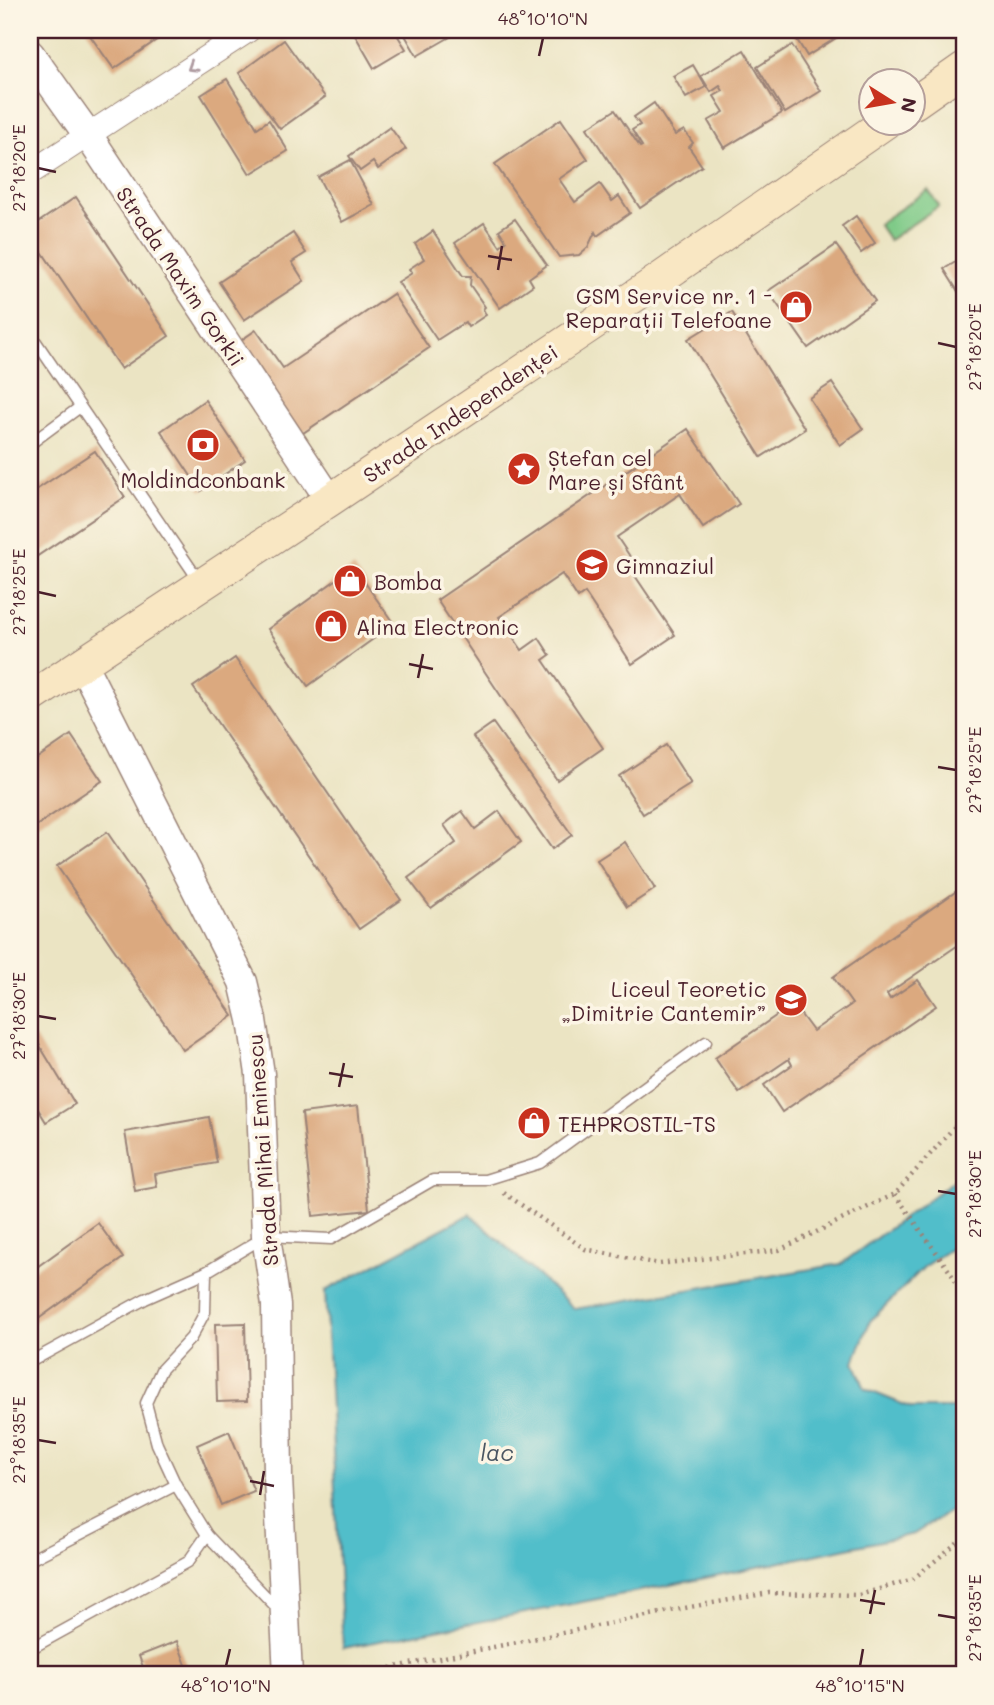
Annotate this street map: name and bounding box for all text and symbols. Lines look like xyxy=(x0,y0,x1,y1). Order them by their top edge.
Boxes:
text: 48°10'10"N xyxy=(498,6,588,30)
one-way arrow xyxy=(186,59,199,72)
north arrow xyxy=(858,66,928,136)
text: N xyxy=(896,96,923,115)
text: 27°18'20"E xyxy=(6,124,30,212)
street label: Strada Maxim Gorkii xyxy=(111,181,251,371)
place label: GSM Service nr. 1 - Reparații Telefoane xyxy=(566,282,772,334)
shop icon: GSM Service nr. 1 - Reparații Telefoane xyxy=(777,288,815,326)
text: 27°18'20"E xyxy=(962,303,986,391)
street label: Strada Independenței xyxy=(357,338,563,489)
bank icon: Moldindconbank xyxy=(184,426,222,464)
place label: Ștefan cel Mare și Sfânt xyxy=(548,444,685,496)
place icon: Ștefan cel Mare și Sfânt xyxy=(505,450,543,488)
place label: Moldindconbank xyxy=(121,466,285,493)
school or university icon: Gimnaziul xyxy=(573,546,611,584)
text: 27°18'25"E xyxy=(6,548,30,636)
place label: Gimnaziul xyxy=(616,552,714,579)
shop icon: Bomba xyxy=(331,562,369,600)
place label: Bomba xyxy=(374,568,443,595)
shop icon: Alina Electronic xyxy=(312,607,350,645)
place label: Alina Electronic xyxy=(356,613,519,640)
text: 27°18'25"E xyxy=(962,726,986,814)
text: 27°18'30"E xyxy=(6,972,30,1060)
place label: Liceul Teoretic „Dimitrie Cantemir” xyxy=(561,975,766,1026)
school or university icon: Liceul Teoretic „Dimitrie Cantemir” xyxy=(772,981,810,1019)
street label: Strada Mihai Eminescu xyxy=(240,1033,284,1267)
shop icon: TEHPROSTIL-TS xyxy=(515,1104,553,1142)
place label: TEHPROSTIL-TS xyxy=(558,1110,716,1137)
text: 27°18'30"E xyxy=(962,1150,986,1238)
text: 27°18'35"E xyxy=(6,1396,30,1484)
water label: lac xyxy=(480,1437,514,1467)
text: 27°18'35"E xyxy=(962,1574,986,1662)
text: 48°10'10"N xyxy=(181,1673,271,1697)
text: 48°10'15"N xyxy=(815,1673,905,1697)

